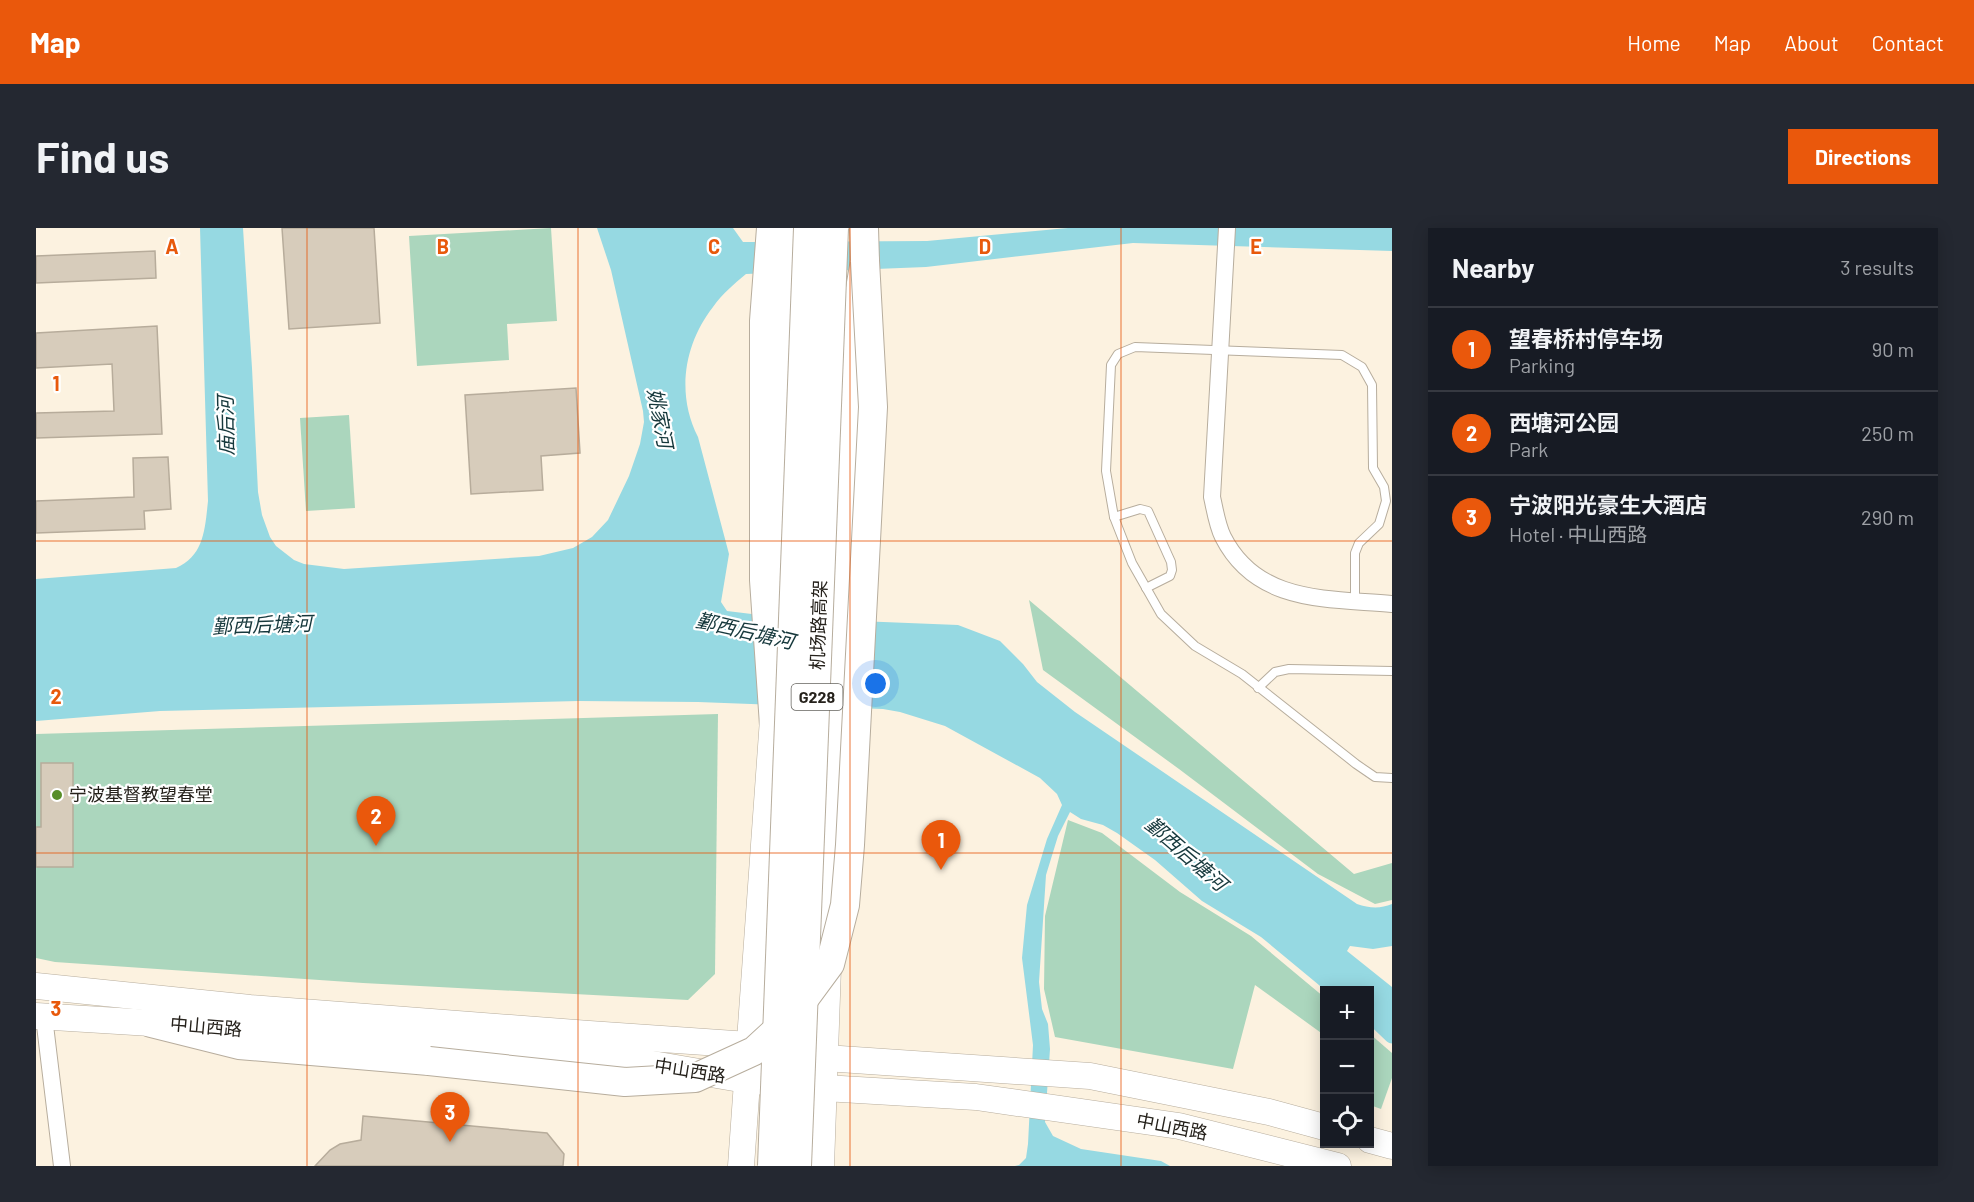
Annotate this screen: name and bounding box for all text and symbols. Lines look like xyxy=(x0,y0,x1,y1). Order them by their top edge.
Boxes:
text: Map xyxy=(30,25,81,59)
text: Home xyxy=(1627,30,1681,55)
text: Map xyxy=(1714,30,1751,55)
text: About xyxy=(1784,30,1839,55)
text: Contact xyxy=(1872,30,1944,55)
button: Directions xyxy=(1788,129,1938,184)
text: Find us xyxy=(36,131,169,181)
text: A xyxy=(165,234,179,258)
text: B xyxy=(437,234,449,258)
text: C xyxy=(708,234,720,258)
text: D xyxy=(979,234,991,258)
text: E xyxy=(1250,234,1262,258)
text: Nearby xyxy=(1452,252,1534,283)
text: 3 results xyxy=(1840,255,1914,279)
text: 望春桥村停车场 xyxy=(1509,325,1663,351)
text: 1 xyxy=(1468,337,1475,361)
text: 90 m xyxy=(1872,337,1914,361)
text: Parking xyxy=(1509,353,1575,377)
text: 1 xyxy=(52,371,60,395)
water label: 姚家河 xyxy=(643,386,679,453)
water label: 庙后河 xyxy=(212,392,238,456)
text: 西塘河公园 xyxy=(1509,409,1619,435)
text: 2 xyxy=(1466,421,1477,445)
text: 250 m xyxy=(1861,421,1914,445)
text: Park xyxy=(1509,437,1548,461)
text: 宁波阳光豪生大酒店 xyxy=(1509,491,1707,517)
text: 3 xyxy=(1466,505,1477,529)
text: 290 m xyxy=(1861,505,1914,529)
text: Hotel · 中山西路 xyxy=(1509,522,1647,546)
street label: 机场路高架 xyxy=(805,580,831,670)
water label: 鄞西后塘河 xyxy=(694,607,801,654)
water label: 鄞西后塘河 xyxy=(212,610,316,638)
your location xyxy=(861,669,890,698)
text: 2 xyxy=(50,684,62,708)
road number: G228 xyxy=(792,684,842,710)
place label: 宁波基督教望春堂 xyxy=(69,783,213,805)
marker: 宁波基督教望春堂 xyxy=(50,788,64,802)
pin: 2 xyxy=(356,796,396,846)
water label: 鄞西后塘河 xyxy=(1141,811,1235,898)
pin: 1 xyxy=(922,820,960,870)
map controls xyxy=(1320,986,1374,1148)
button: + xyxy=(1320,986,1374,1040)
text: 3 xyxy=(51,996,61,1020)
street label: 中山西路 xyxy=(169,1012,243,1040)
button: − xyxy=(1320,1040,1374,1094)
street label: 中山西路 xyxy=(653,1054,727,1087)
pin: 3 xyxy=(430,1092,470,1142)
button: locate xyxy=(1320,1094,1374,1148)
street label: 中山西路 xyxy=(1135,1108,1210,1144)

